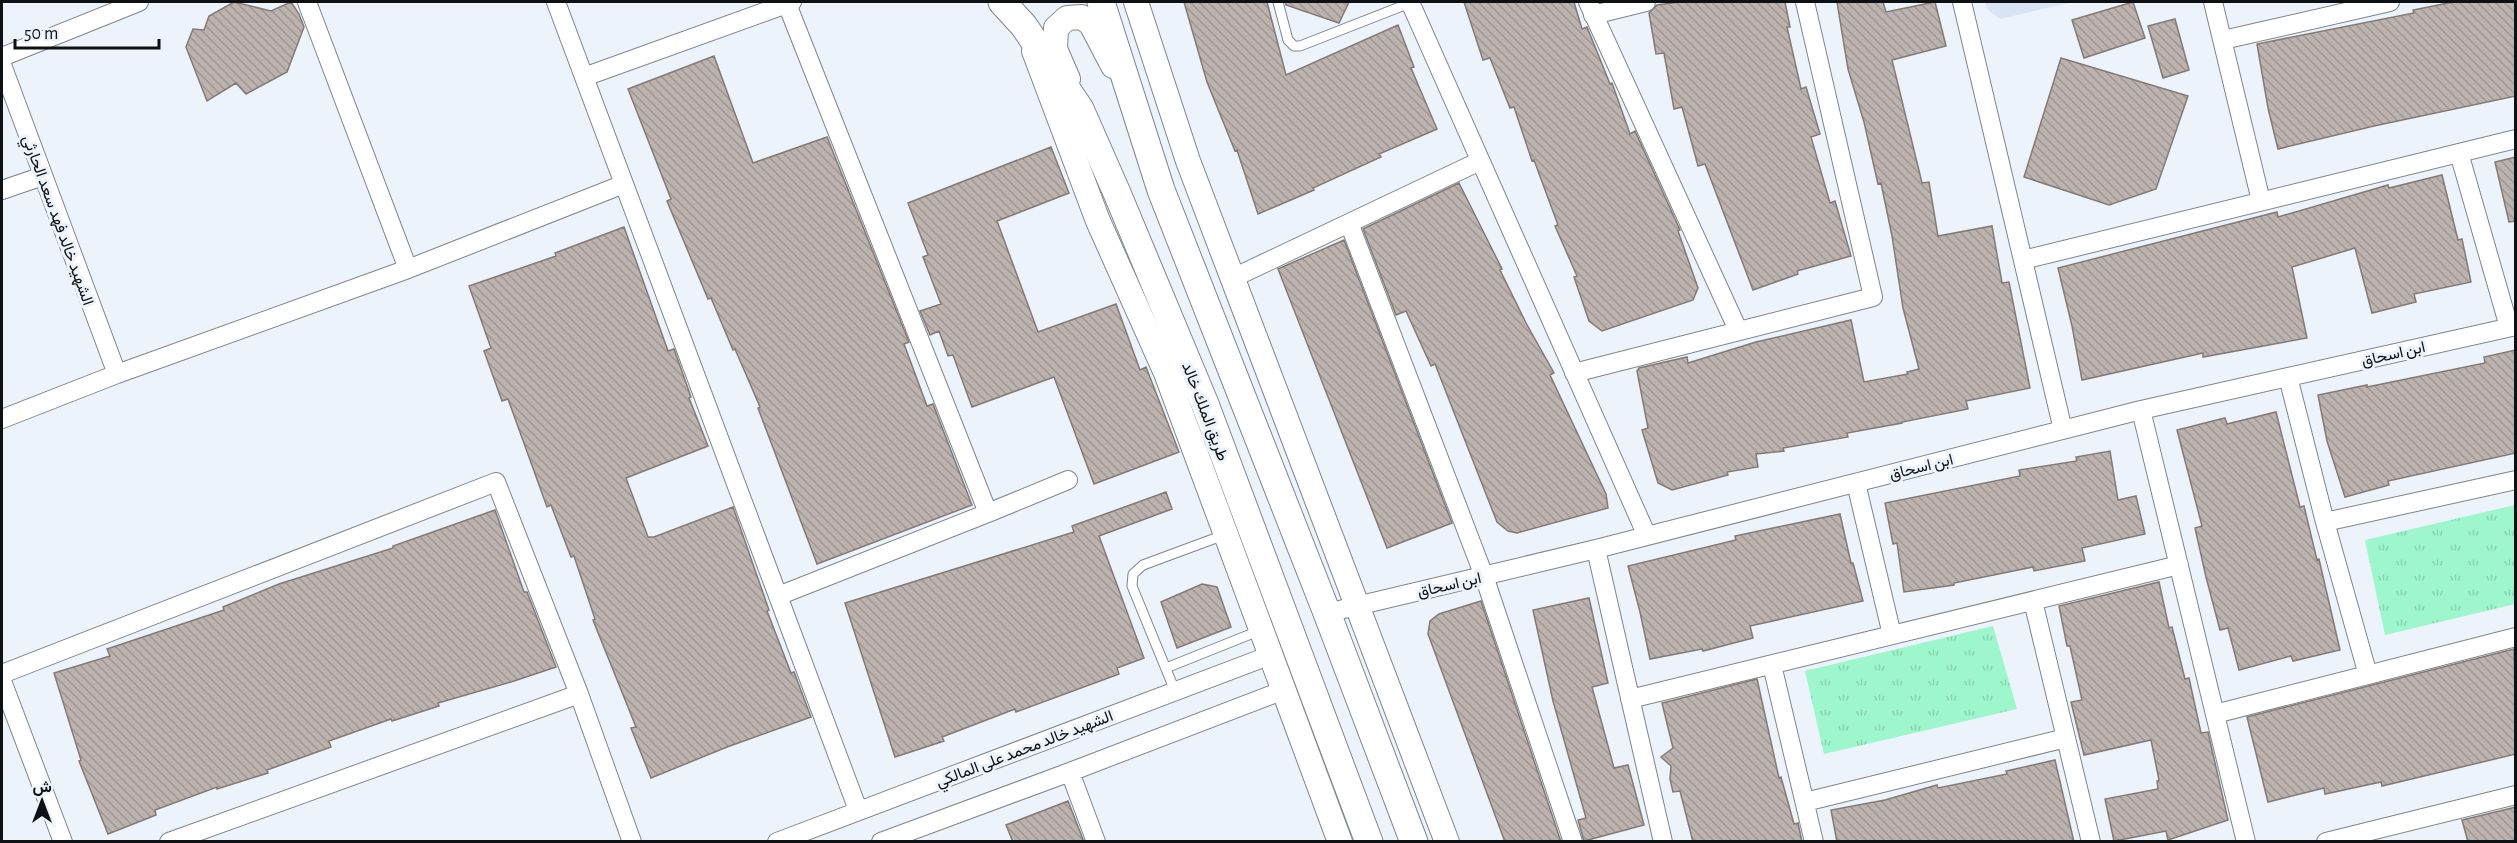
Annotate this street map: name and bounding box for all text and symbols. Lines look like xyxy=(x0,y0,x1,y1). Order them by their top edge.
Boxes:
scale bar xyxy=(15,12,159,50)
text: 50 m xyxy=(24,25,58,43)
street label: الشهيد خالد فهد سعد الحارثي xyxy=(15,133,96,309)
street label: ابن اسحاق xyxy=(2360,339,2427,371)
street label: طريق الملك خالد xyxy=(1177,360,1231,464)
street label: ابن اسحاق xyxy=(1888,451,1955,485)
street label: ابن اسحاق xyxy=(1416,570,1483,602)
street label: الشهيد خالد محمد على المالكي xyxy=(934,708,1117,795)
north arrow xyxy=(12,771,72,831)
text: ش xyxy=(32,779,52,796)

